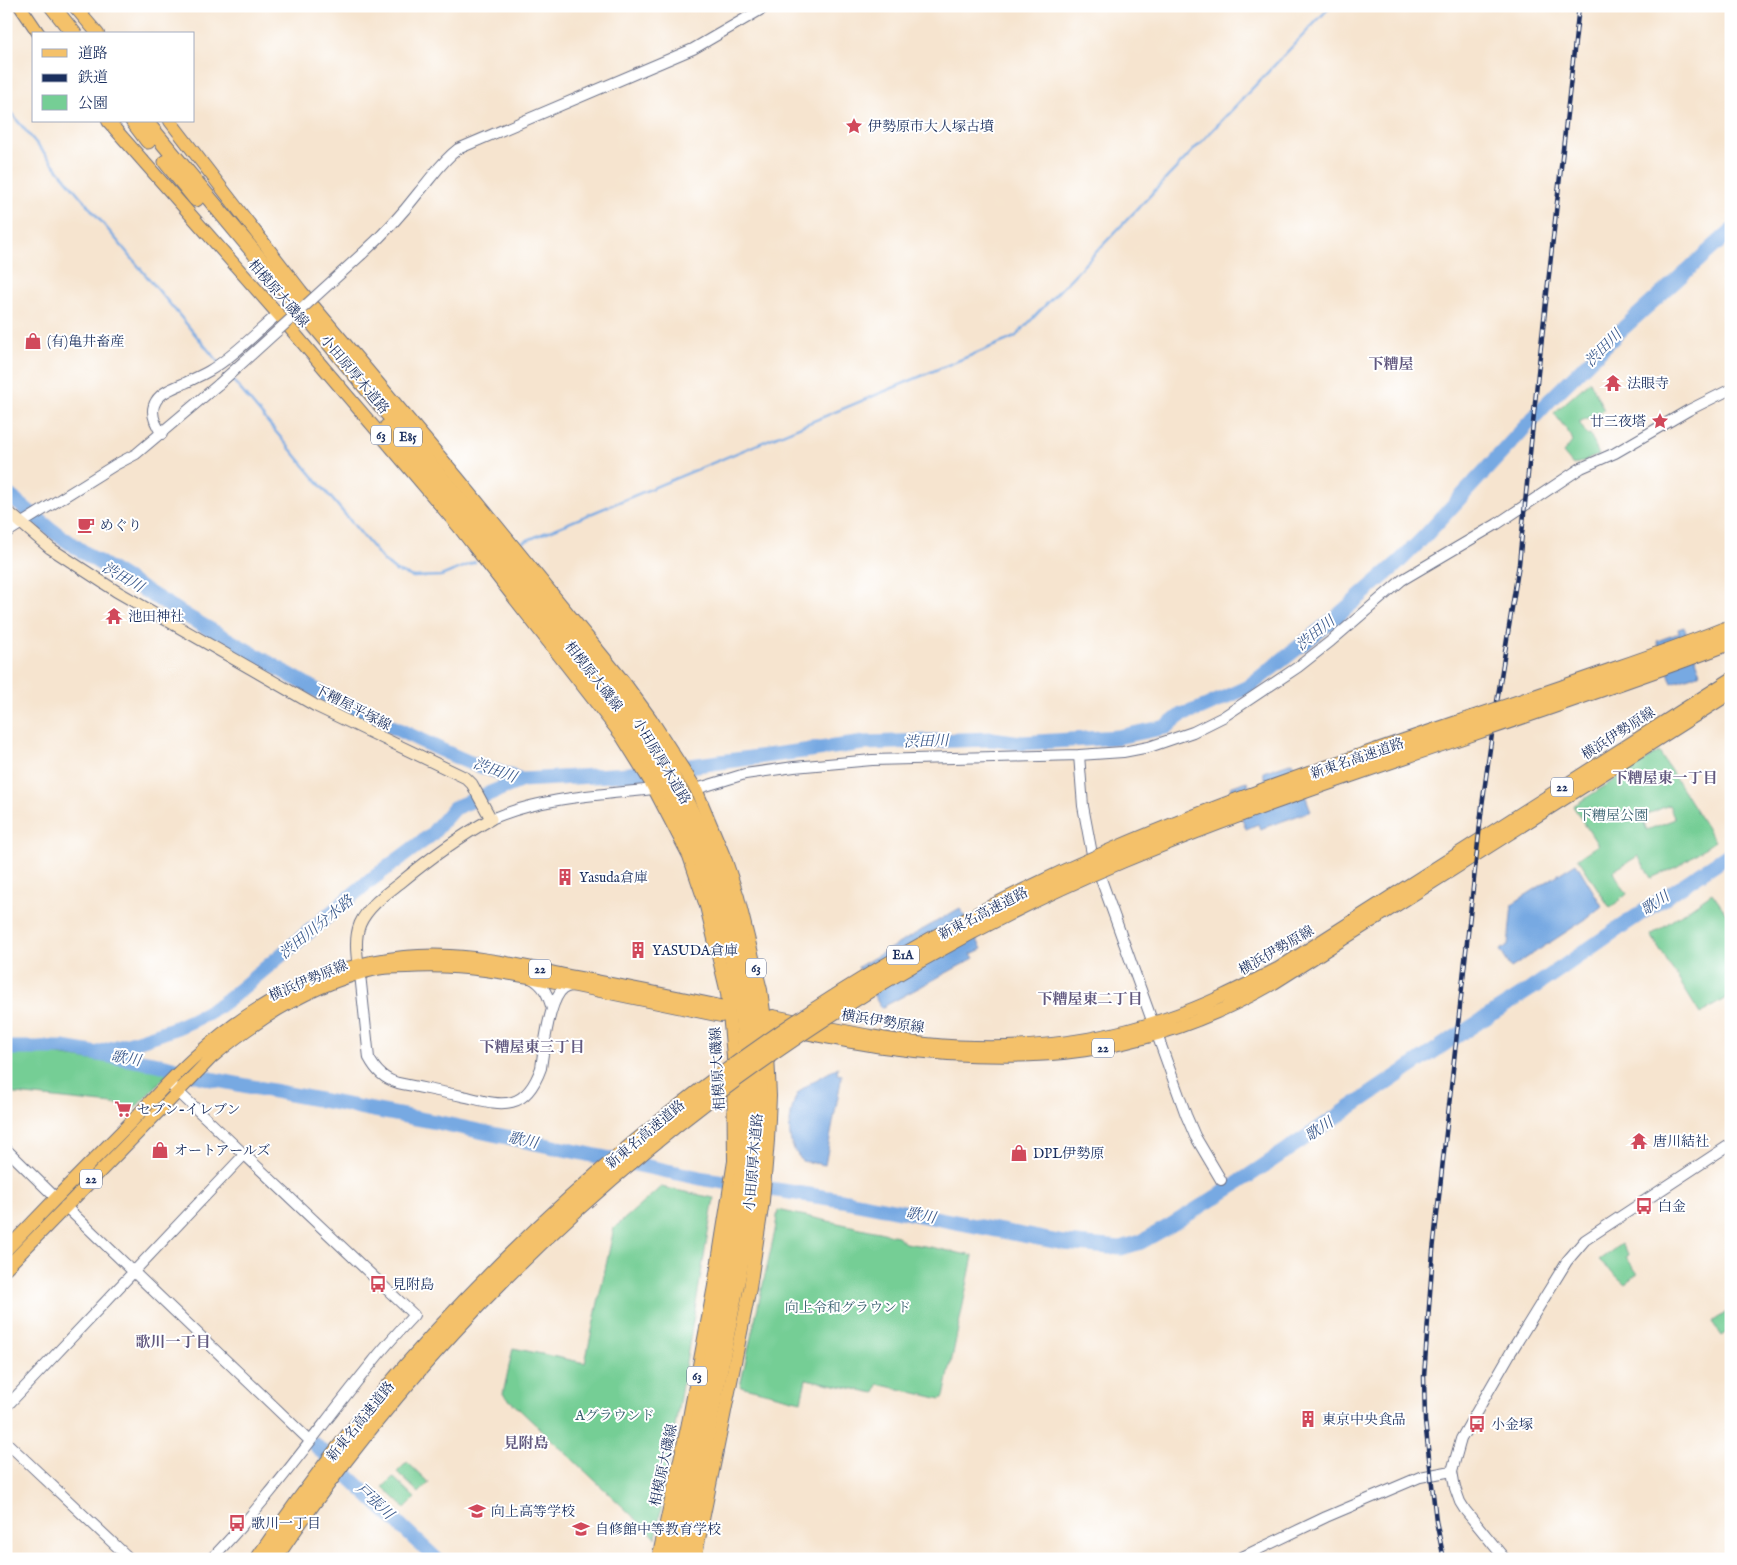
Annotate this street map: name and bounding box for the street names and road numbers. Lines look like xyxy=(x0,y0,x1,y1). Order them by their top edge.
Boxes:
street label: 相模原大磯線 xyxy=(244,256,313,331)
street label: 小田原厚木道路 xyxy=(316,331,393,418)
road number: 63 xyxy=(371,426,391,444)
road number: E85 xyxy=(394,428,422,447)
street label: 相模原大磯線 xyxy=(560,638,626,715)
street label: 下糟屋平塚線 xyxy=(311,681,394,735)
street label: 横浜伊勢原線 xyxy=(1578,703,1659,764)
street label: 小田原厚木道路 xyxy=(628,715,694,808)
street label: 新東名高速道路 xyxy=(1308,734,1407,783)
road number: 22 xyxy=(1551,778,1573,796)
street label: 新東名高速道路 xyxy=(936,884,1031,944)
street label: 横浜伊勢原線 xyxy=(1236,922,1317,980)
road number: E1A xyxy=(887,946,919,964)
street label: 横浜伊勢原線 xyxy=(266,956,351,1006)
road number: 63 xyxy=(746,958,766,978)
road number: 22 xyxy=(529,960,551,979)
street label: 横浜伊勢原線 xyxy=(840,1007,926,1037)
street label: 相模原大磯線 xyxy=(707,1027,729,1111)
road number: 22 xyxy=(1092,1038,1114,1058)
street label: 新東名高速道路 xyxy=(602,1096,689,1173)
street label: 小田原厚木道路 xyxy=(741,1112,767,1212)
road number: 22 xyxy=(80,1170,102,1188)
road number: 63 xyxy=(687,1366,707,1385)
street label: 新東名高速道路 xyxy=(323,1378,399,1465)
street label: 相模原大磯線 xyxy=(646,1422,682,1508)

